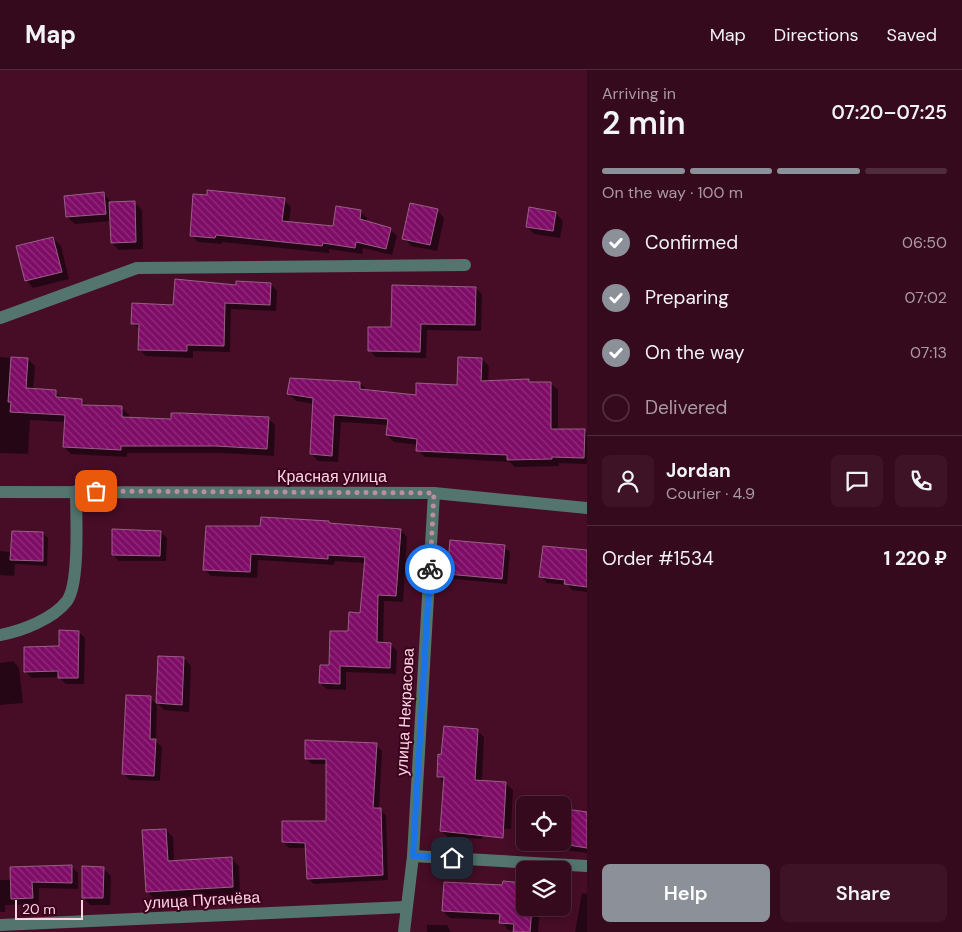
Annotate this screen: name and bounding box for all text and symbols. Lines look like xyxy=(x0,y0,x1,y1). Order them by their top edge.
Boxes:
text: Map xyxy=(25,19,76,50)
text: Map xyxy=(710,23,746,47)
text: Directions xyxy=(774,23,859,47)
text: Saved xyxy=(887,23,937,47)
text: Arriving in xyxy=(602,83,676,104)
text: 07:20–07:25 xyxy=(831,100,947,125)
text: 2 min xyxy=(602,102,686,144)
text: On the way · 100 m xyxy=(602,182,743,203)
icon: check xyxy=(602,229,630,257)
text: Confirmed xyxy=(645,230,738,255)
text: 06:50 xyxy=(902,232,947,253)
icon: check xyxy=(602,284,630,312)
text: Preparing xyxy=(645,285,729,310)
text: 07:02 xyxy=(905,287,947,308)
icon: check xyxy=(602,339,630,367)
text: On the way xyxy=(645,340,745,365)
text: 07:13 xyxy=(910,342,947,363)
text: Delivered xyxy=(645,395,727,420)
button: person xyxy=(602,455,654,507)
button: chat xyxy=(831,455,883,507)
button: phone xyxy=(895,455,947,507)
text: Jordan xyxy=(666,458,731,483)
street label: Красная улица xyxy=(277,466,387,487)
pin xyxy=(75,470,117,512)
icon: bag xyxy=(82,477,110,505)
text: Courier · 4.9 xyxy=(666,483,755,504)
courier xyxy=(405,544,455,594)
text: Order #1534 xyxy=(602,546,714,571)
text: 1 220 ₽ xyxy=(884,546,947,571)
icon: bike xyxy=(416,555,444,583)
street label: улица Некрасова xyxy=(391,648,419,776)
map controls xyxy=(516,796,571,916)
button: locate xyxy=(516,796,571,851)
pin xyxy=(431,837,473,879)
icon: home xyxy=(438,844,466,872)
button: layers xyxy=(516,861,571,916)
button: Help xyxy=(602,864,770,922)
button: Share xyxy=(780,864,947,922)
street label: улица Пугачёва xyxy=(143,886,261,914)
scale bar xyxy=(15,897,82,920)
text: 20 m xyxy=(22,900,56,918)

